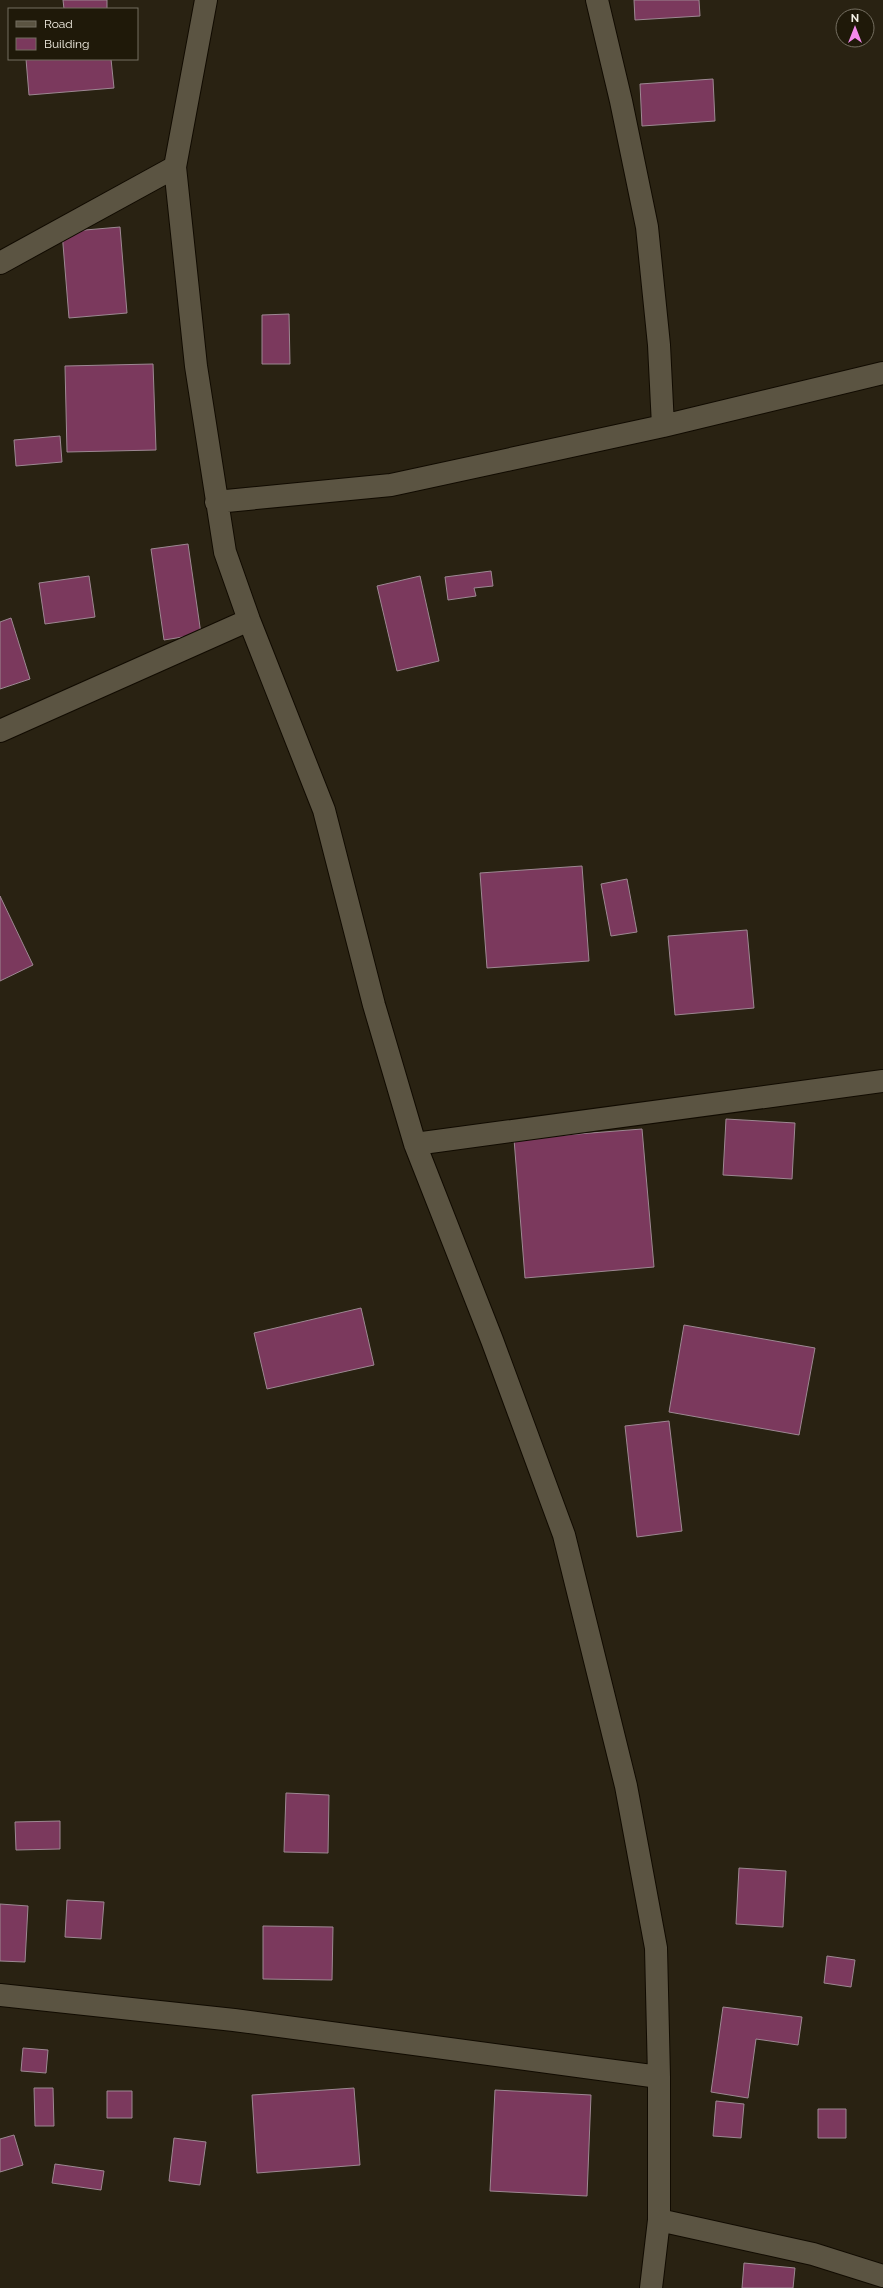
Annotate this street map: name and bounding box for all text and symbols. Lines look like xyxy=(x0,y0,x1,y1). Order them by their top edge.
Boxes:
legend xyxy=(8,8,138,60)
north arrow xyxy=(835,8,875,48)
text: N xyxy=(851,12,859,25)
text: Road xyxy=(44,17,73,31)
text: Building xyxy=(44,37,90,51)

